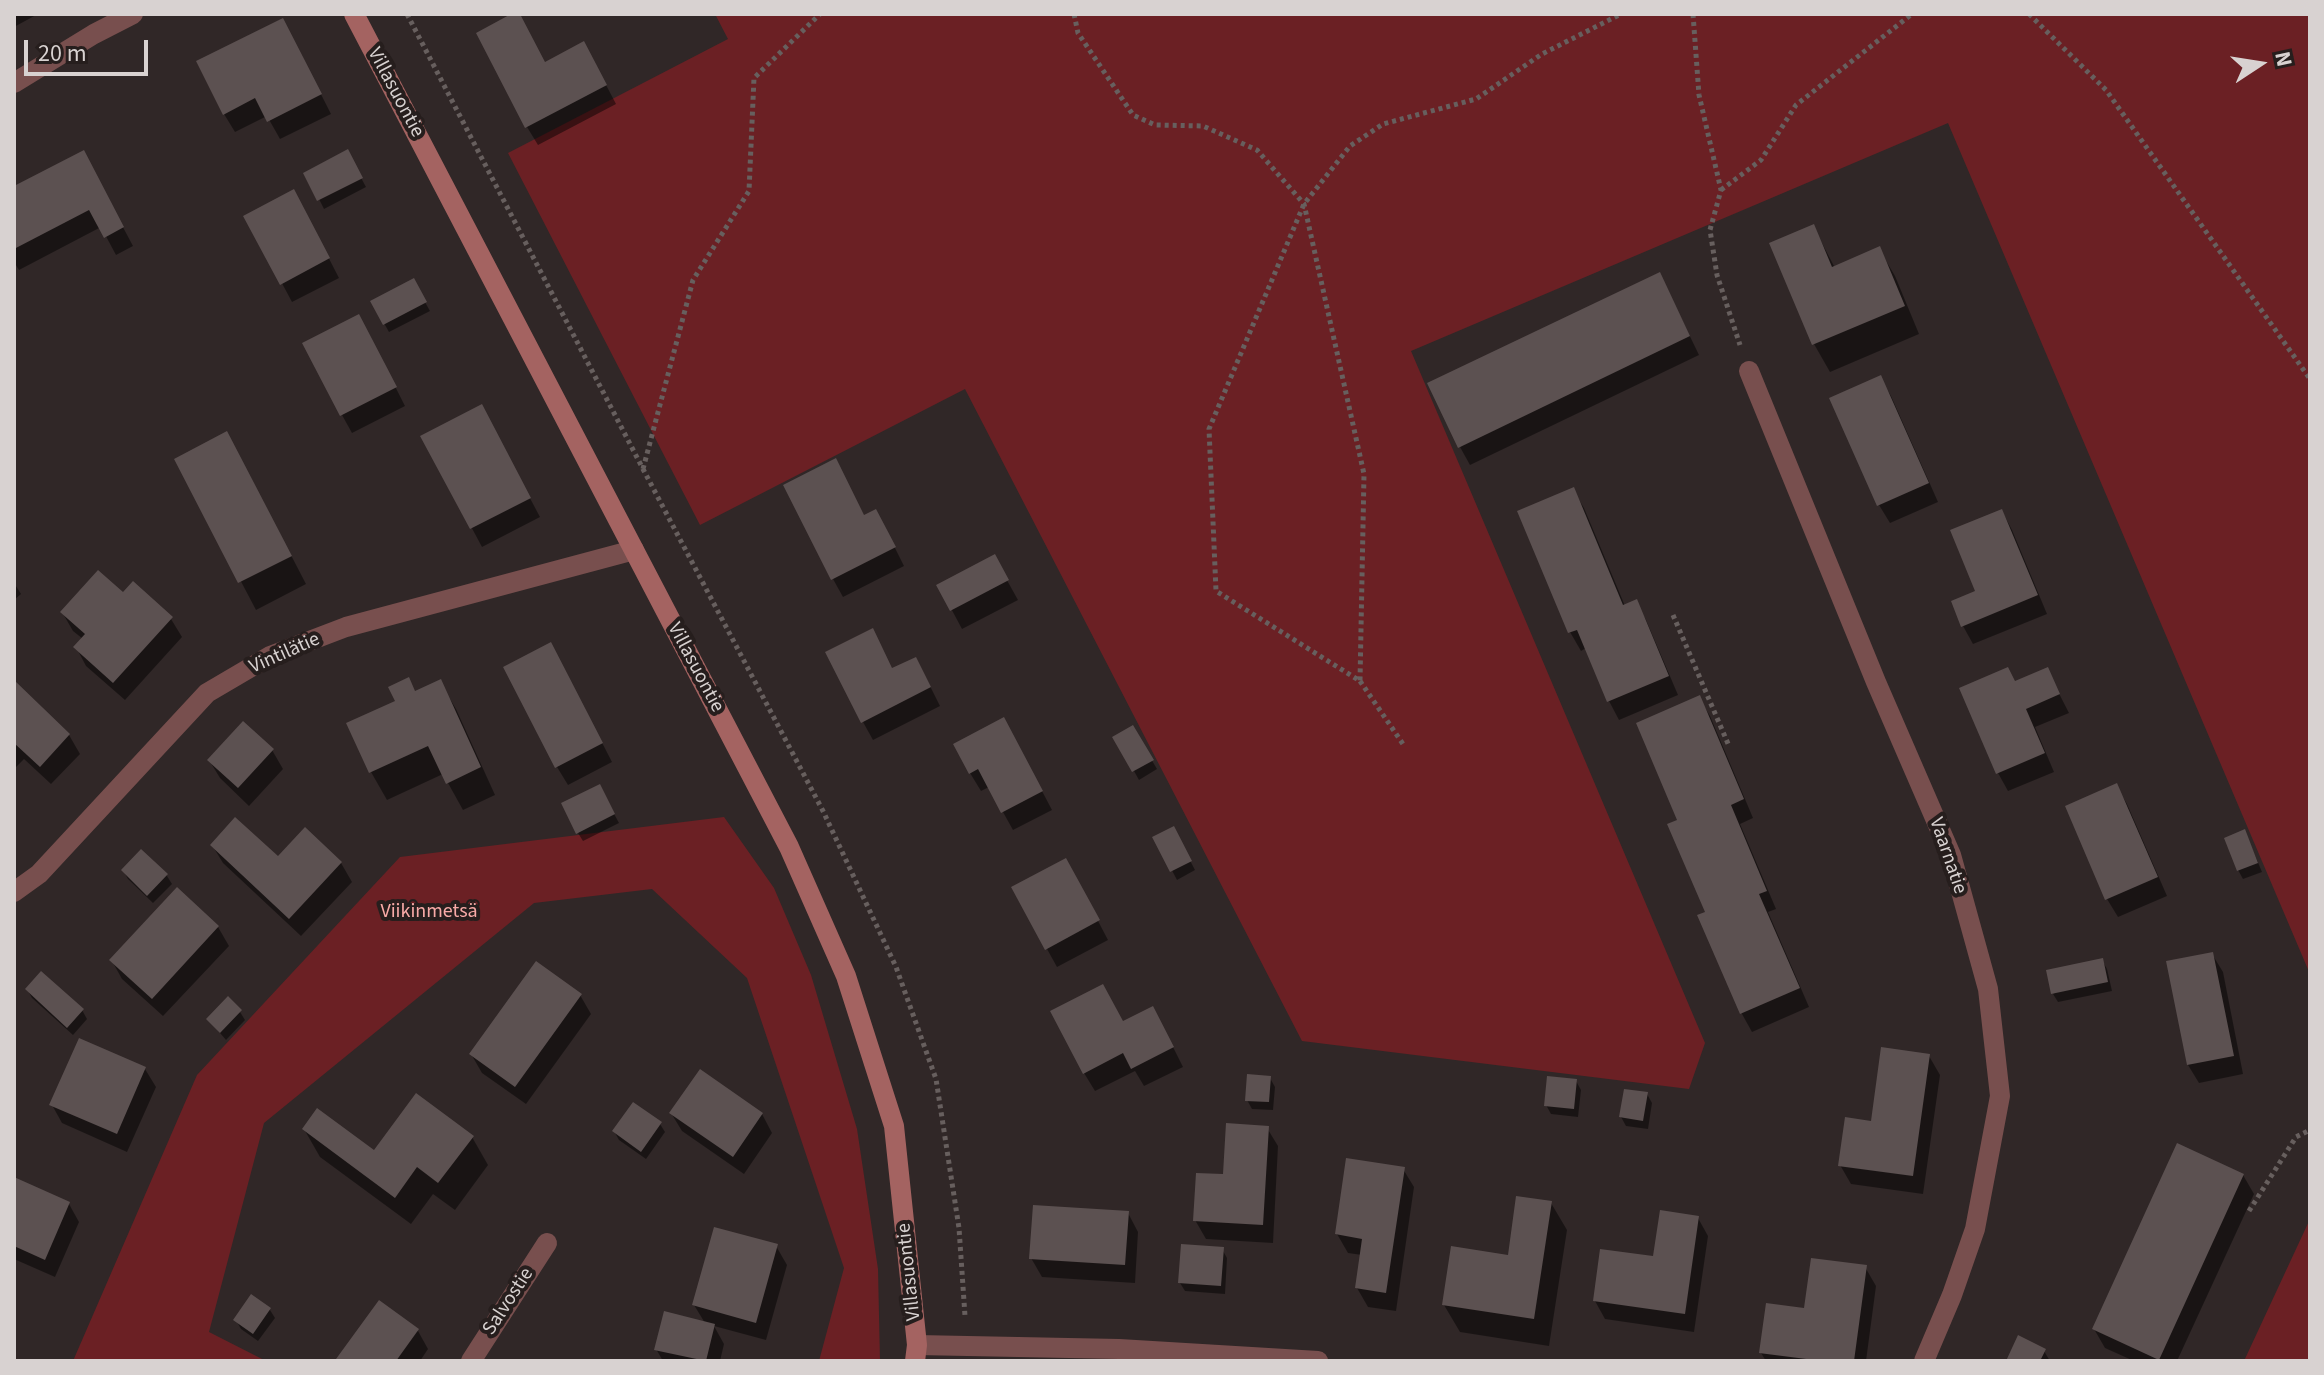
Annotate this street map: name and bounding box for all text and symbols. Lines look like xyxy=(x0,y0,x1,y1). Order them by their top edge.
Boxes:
scale bar xyxy=(28,24,152,74)
north arrow xyxy=(2220,24,2300,104)
text: 20 m xyxy=(38,36,87,71)
street label: Villasuontie xyxy=(361,44,429,142)
text: N xyxy=(2266,49,2301,69)
street label: Villasuontie xyxy=(661,619,729,717)
street label: Vintilätie xyxy=(246,628,324,680)
street label: Vaarnatie xyxy=(1923,815,1971,897)
park label: Viikinmetsä xyxy=(380,901,478,925)
street label: Villasuontie xyxy=(893,1222,927,1322)
street label: Salvostie xyxy=(478,1264,540,1340)

